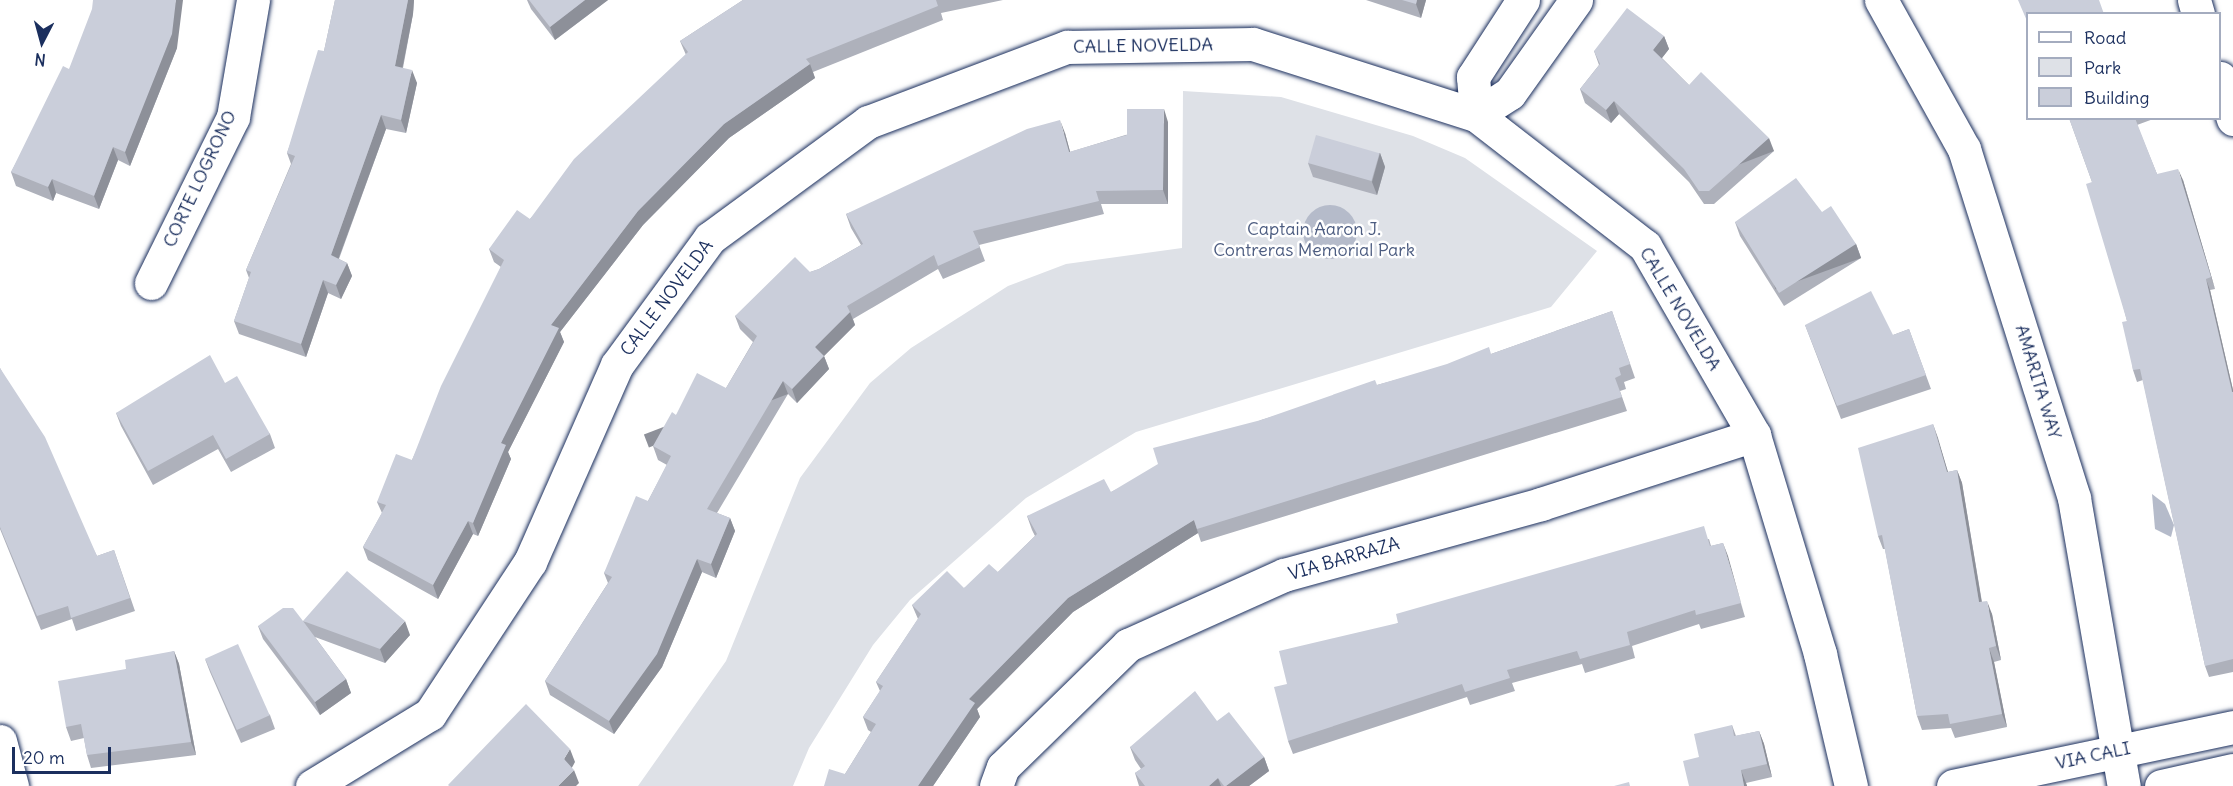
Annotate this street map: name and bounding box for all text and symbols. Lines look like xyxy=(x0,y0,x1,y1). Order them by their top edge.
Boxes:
north arrow xyxy=(12,12,72,72)
legend xyxy=(2026,12,2221,120)
text: Road xyxy=(2084,26,2126,49)
street label: CALLE NOVELDA xyxy=(1073,34,1213,58)
text: N xyxy=(34,49,47,70)
text: Park xyxy=(2084,56,2121,79)
text: Building xyxy=(2084,86,2149,109)
street label: CORTE LOGRONO xyxy=(159,107,241,251)
park label: Captain Aaron J. Contreras Memorial Park xyxy=(1213,219,1415,262)
street label: CALLE NOVELDA xyxy=(616,236,718,360)
street label: CALLE NOVELDA xyxy=(1635,243,1725,375)
street label: AMARITA WAY xyxy=(2010,322,2066,442)
street label: VIA BARRAZA xyxy=(1286,533,1402,585)
scale bar xyxy=(15,735,114,773)
street label: VIA CALI xyxy=(2054,738,2132,774)
text: 20 m xyxy=(23,746,65,769)

